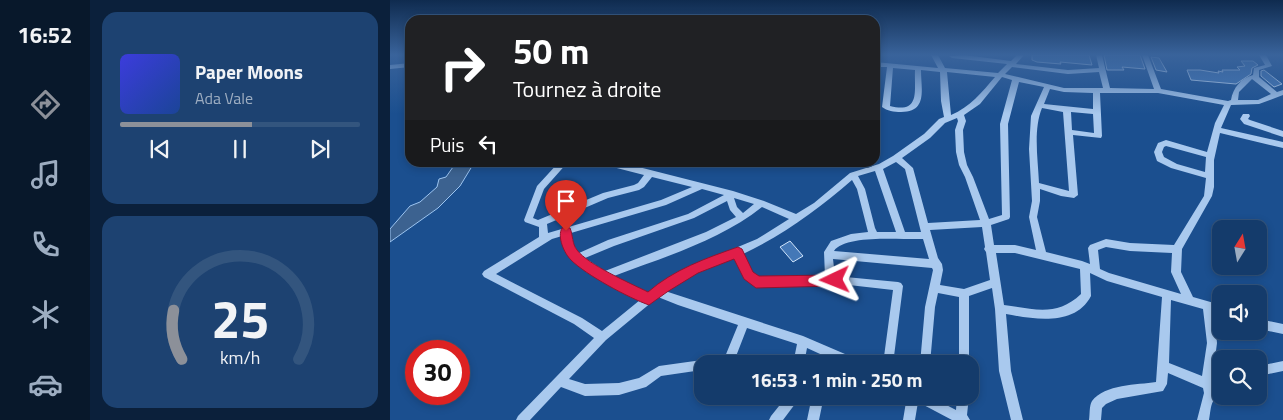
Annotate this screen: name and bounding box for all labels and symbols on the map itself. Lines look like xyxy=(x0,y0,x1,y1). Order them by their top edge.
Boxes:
pin xyxy=(545,180,587,231)
north arrow xyxy=(1212,220,1268,275)
position arrow xyxy=(808,253,860,305)
speed limit sign: 30 xyxy=(405,340,470,405)

